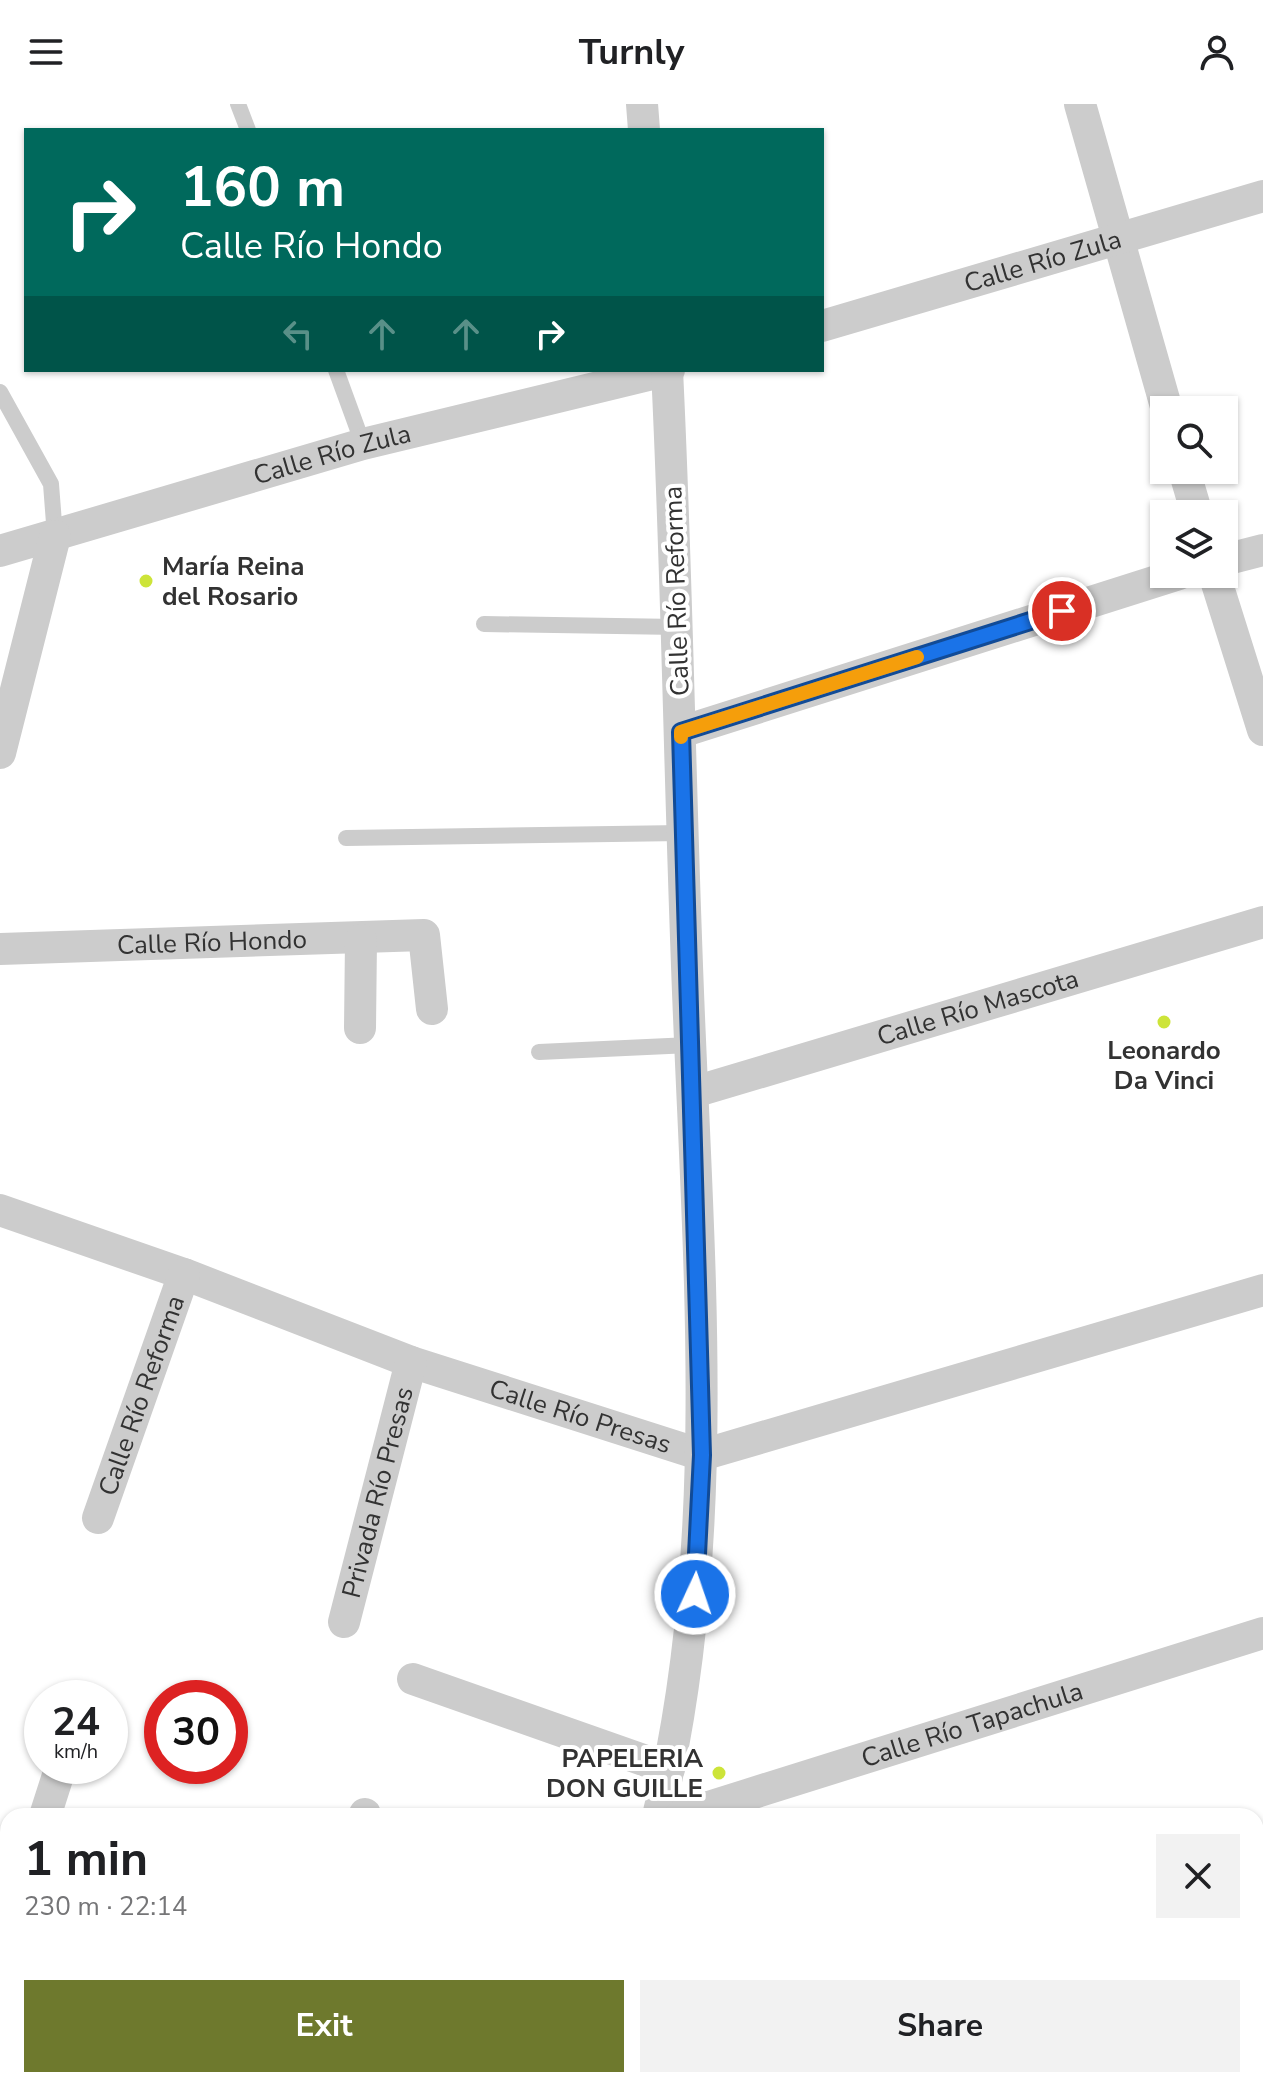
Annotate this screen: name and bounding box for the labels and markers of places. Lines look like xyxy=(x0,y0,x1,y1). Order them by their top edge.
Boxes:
place label: María Reina del Rosario xyxy=(162,549,305,614)
marker: María Reina del Rosario xyxy=(137,572,155,590)
pin xyxy=(1028,577,1096,645)
marker: Leonardo Da Vinci xyxy=(1155,1013,1173,1031)
place label: Leonardo Da Vinci xyxy=(1107,1033,1221,1098)
place label: PAPELERIA DON GUILLE xyxy=(546,1741,704,1806)
marker: PAPELERIA DON GUILLE xyxy=(710,1764,728,1782)

